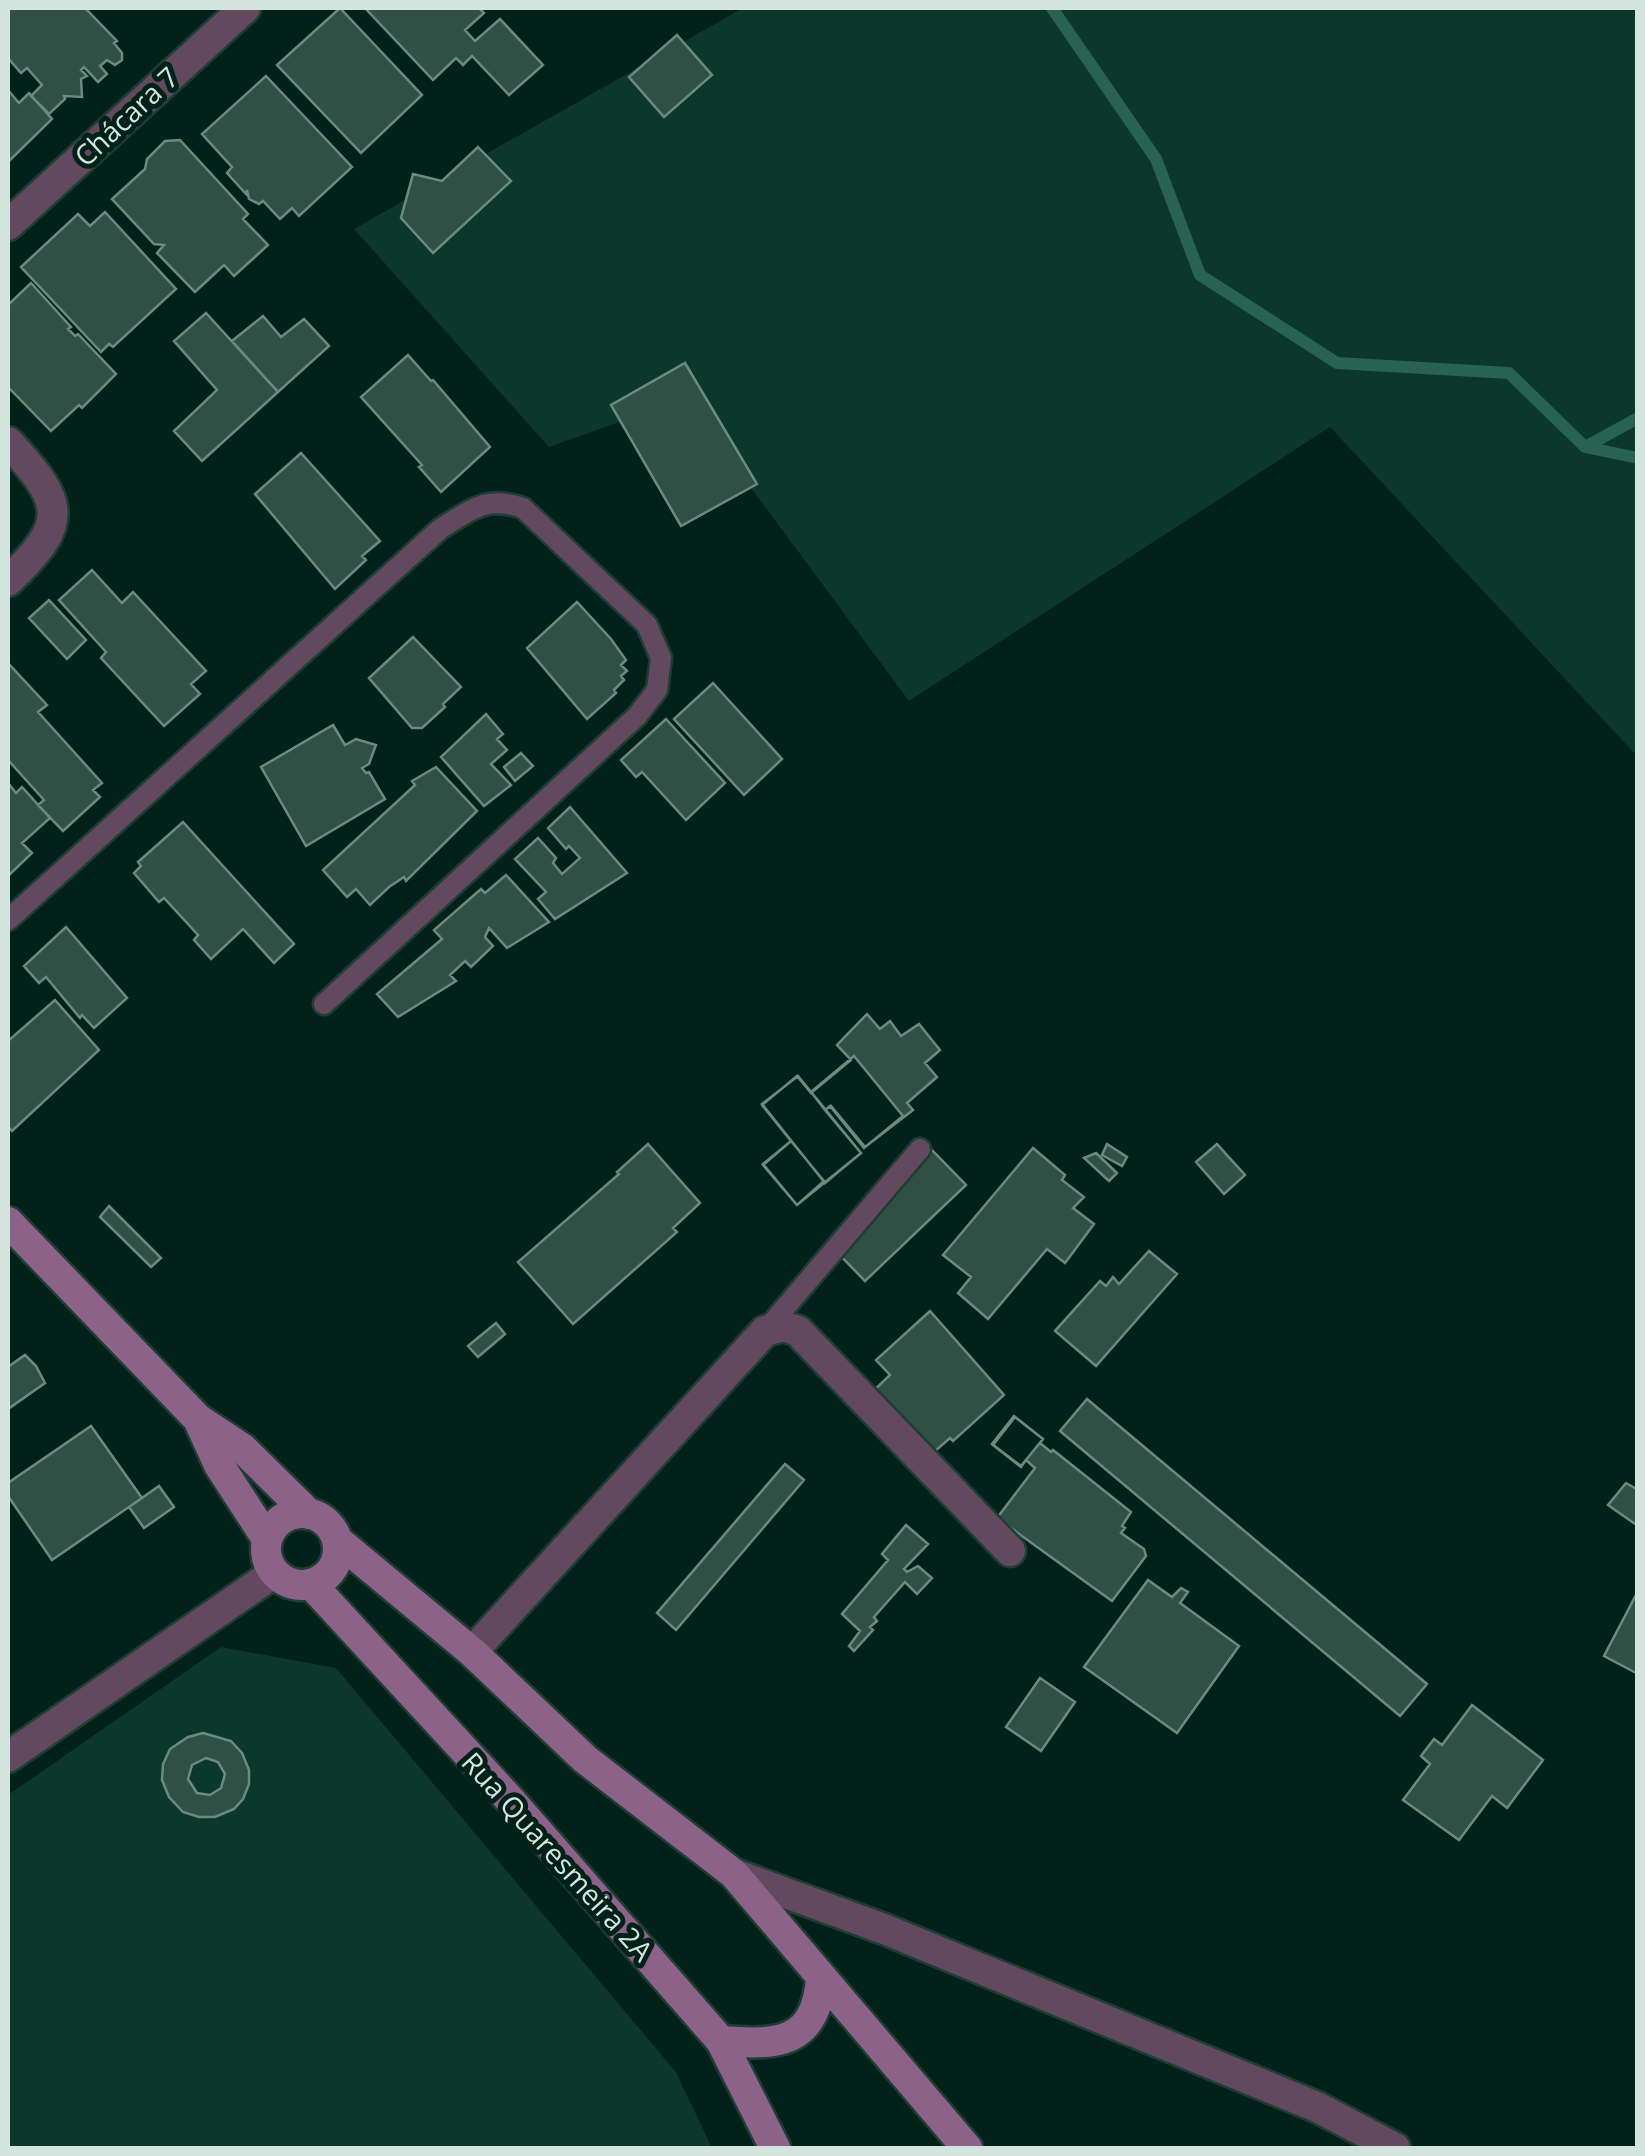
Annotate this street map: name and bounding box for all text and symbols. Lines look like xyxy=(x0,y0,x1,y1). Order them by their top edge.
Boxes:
street label: Chácara 7 xyxy=(66,58,186,174)
street label: Rua Quaresmeira 2A xyxy=(454,1743,662,1969)

